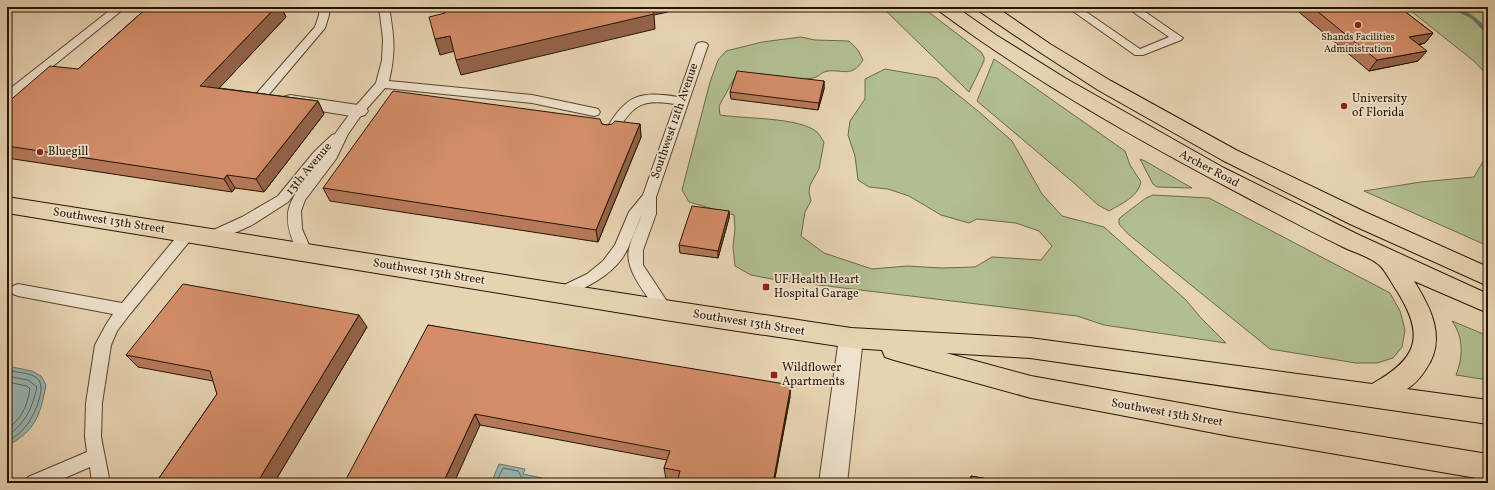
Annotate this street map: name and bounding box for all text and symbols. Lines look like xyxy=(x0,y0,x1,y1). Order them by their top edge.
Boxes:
marker: Shands Facilities Administration xyxy=(1353,20,1363,30)
place label: Shands Facilities Administration xyxy=(1321,30,1395,56)
street label: Southwest 12th Avenue xyxy=(648,61,702,181)
place label: University of Florida xyxy=(1352,91,1408,121)
marker: University of Florida xyxy=(1339,101,1349,111)
street label: 13th Avenue xyxy=(282,139,336,199)
place label: Bluegill xyxy=(48,144,89,160)
street label: Archer Road xyxy=(1176,146,1242,192)
marker: Bluegill xyxy=(35,147,45,157)
street label: Southwest 13th Street xyxy=(52,204,166,238)
street label: Southwest 13th Street xyxy=(372,255,486,289)
place label: UF Health Heart Hospital Garage xyxy=(774,272,859,302)
marker: UF Health Heart Hospital Garage xyxy=(761,282,771,292)
street label: Southwest 13th Street xyxy=(692,306,806,340)
place label: Wildflower Apartments xyxy=(782,360,845,390)
marker: Wildflower Apartments xyxy=(769,370,779,380)
street label: Southwest 13th Street xyxy=(1110,395,1224,431)

